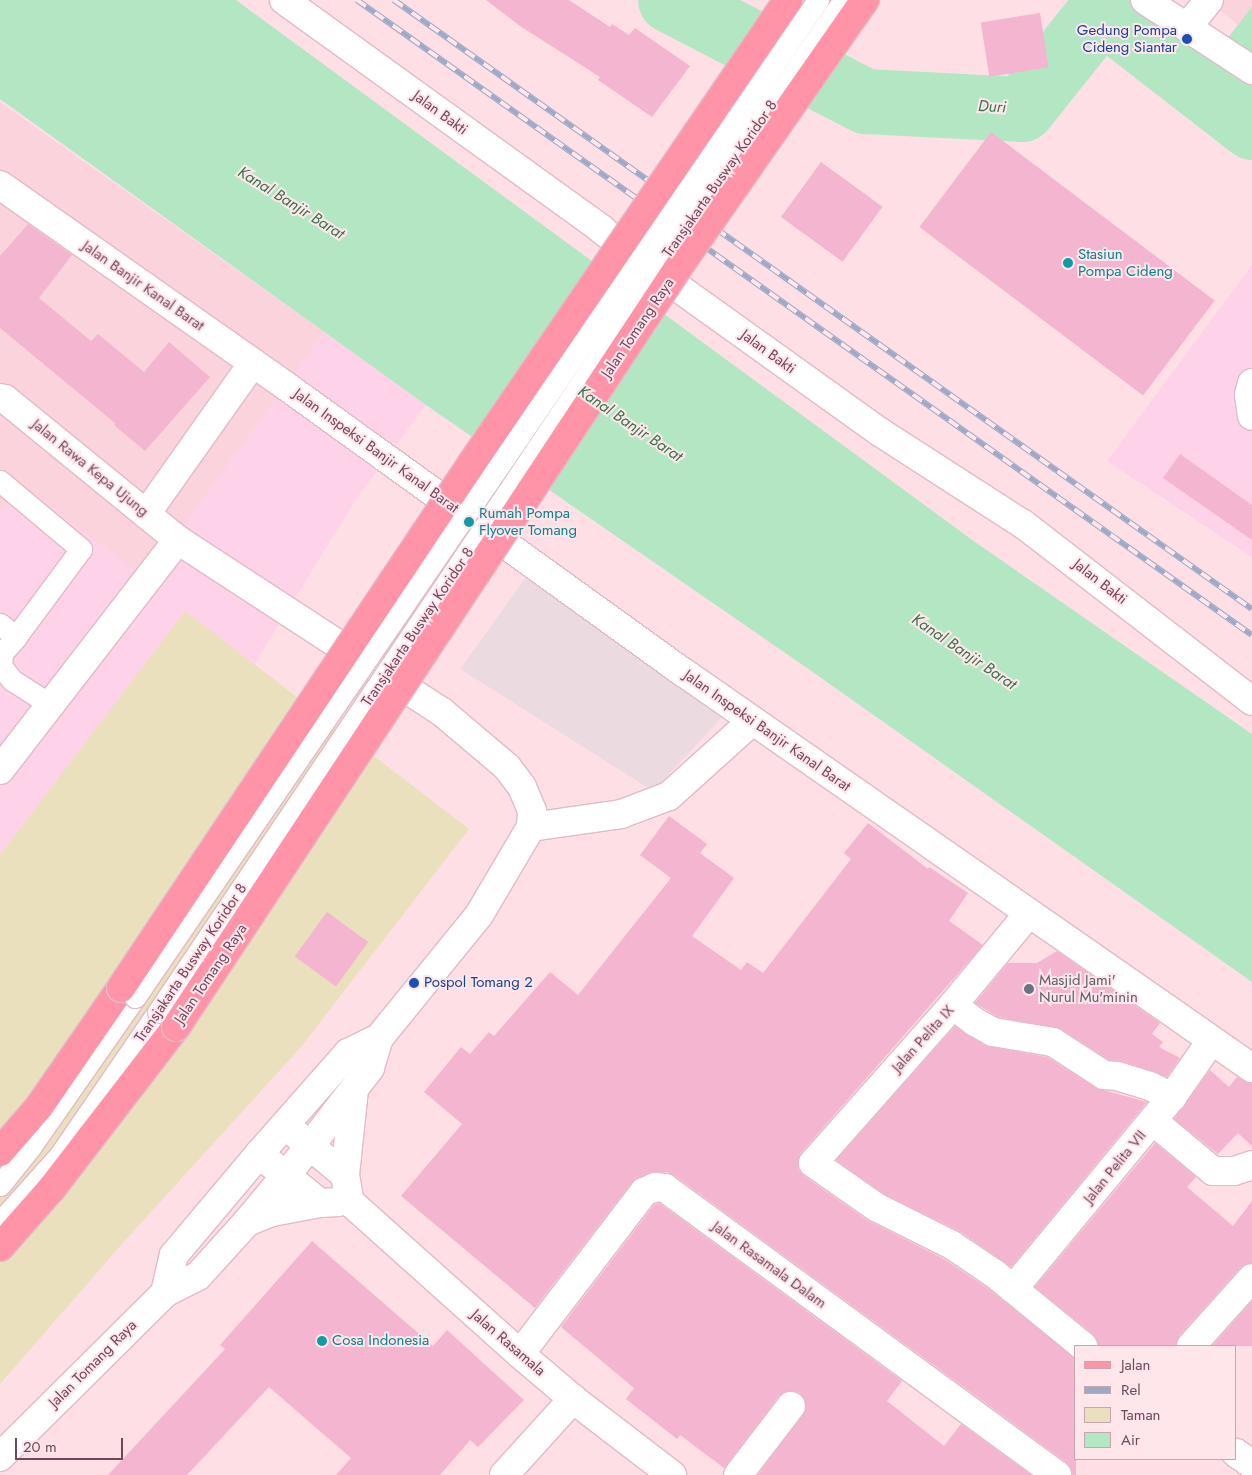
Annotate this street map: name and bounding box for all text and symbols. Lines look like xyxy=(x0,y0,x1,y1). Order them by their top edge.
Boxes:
place label: Gedung Pompa Cideng Siantar xyxy=(1077,21,1177,56)
marker: Gedung Pompa Cideng Siantar xyxy=(1181,33,1193,45)
street label: Jalan Bakti xyxy=(409,87,471,139)
street label: Transjakarta Busway Koridor 8 xyxy=(659,97,781,261)
water label: Duri xyxy=(977,97,1007,117)
water label: Kanal Banjir Barat xyxy=(234,162,348,244)
street label: Jalan Banjir Kanal Barat xyxy=(78,237,208,335)
place label: Stasiun Pompa Cideng xyxy=(1078,245,1173,280)
marker: Stasiun Pompa Cideng xyxy=(1062,257,1074,269)
street label: Jalan Tomang Raya xyxy=(598,275,678,381)
street label: Jalan Bakti xyxy=(737,326,799,378)
water label: Kanal Banjir Barat xyxy=(574,382,686,466)
street label: Jalan Inspeksi Banjir Kanal Barat xyxy=(290,385,462,517)
street label: Jalan Rawa Kepa Ujung xyxy=(28,415,152,521)
place label: Rumah Pompa Flyover Tomang xyxy=(479,504,577,539)
marker: Rumah Pompa Flyover Tomang xyxy=(463,516,475,528)
street label: Transjakarta Busway Koridor 8 xyxy=(358,544,478,710)
street label: Jalan Bakti xyxy=(1069,555,1131,609)
water label: Kanal Banjir Barat xyxy=(908,610,1020,694)
street label: Jalan Inspeksi Banjir Kanal Barat xyxy=(680,666,854,796)
street label: Transjakarta Busway Koridor 8 xyxy=(131,880,251,1046)
street label: Jalan Tomang Raya xyxy=(171,921,251,1027)
place label: Masjid Jami' Nurul Mu'minin xyxy=(1039,971,1138,1006)
place label: Pospol Tomang 2 xyxy=(424,974,533,992)
marker: Pospol Tomang 2 xyxy=(408,977,420,989)
marker: Masjid Jami' Nurul Mu'minin xyxy=(1023,983,1035,995)
street label: Jalan Pelita IX xyxy=(888,1002,958,1076)
street label: Jalan Pelita VII xyxy=(1080,1127,1150,1207)
street label: Jalan Rasamala Dalam xyxy=(708,1218,830,1312)
street label: Jalan Rasamala xyxy=(467,1306,549,1380)
street label: Jalan Tomang Raya xyxy=(45,1316,141,1412)
place label: Cosa Indonesia xyxy=(332,1332,429,1350)
marker: Cosa Indonesia xyxy=(316,1335,328,1347)
legend xyxy=(1074,1345,1237,1460)
text: Jalan xyxy=(1121,1354,1150,1376)
text: Rel xyxy=(1121,1379,1141,1401)
text: Taman xyxy=(1121,1404,1160,1426)
scale bar xyxy=(18,1428,125,1460)
text: Air xyxy=(1121,1429,1140,1451)
text: 20 m xyxy=(23,1436,57,1458)

